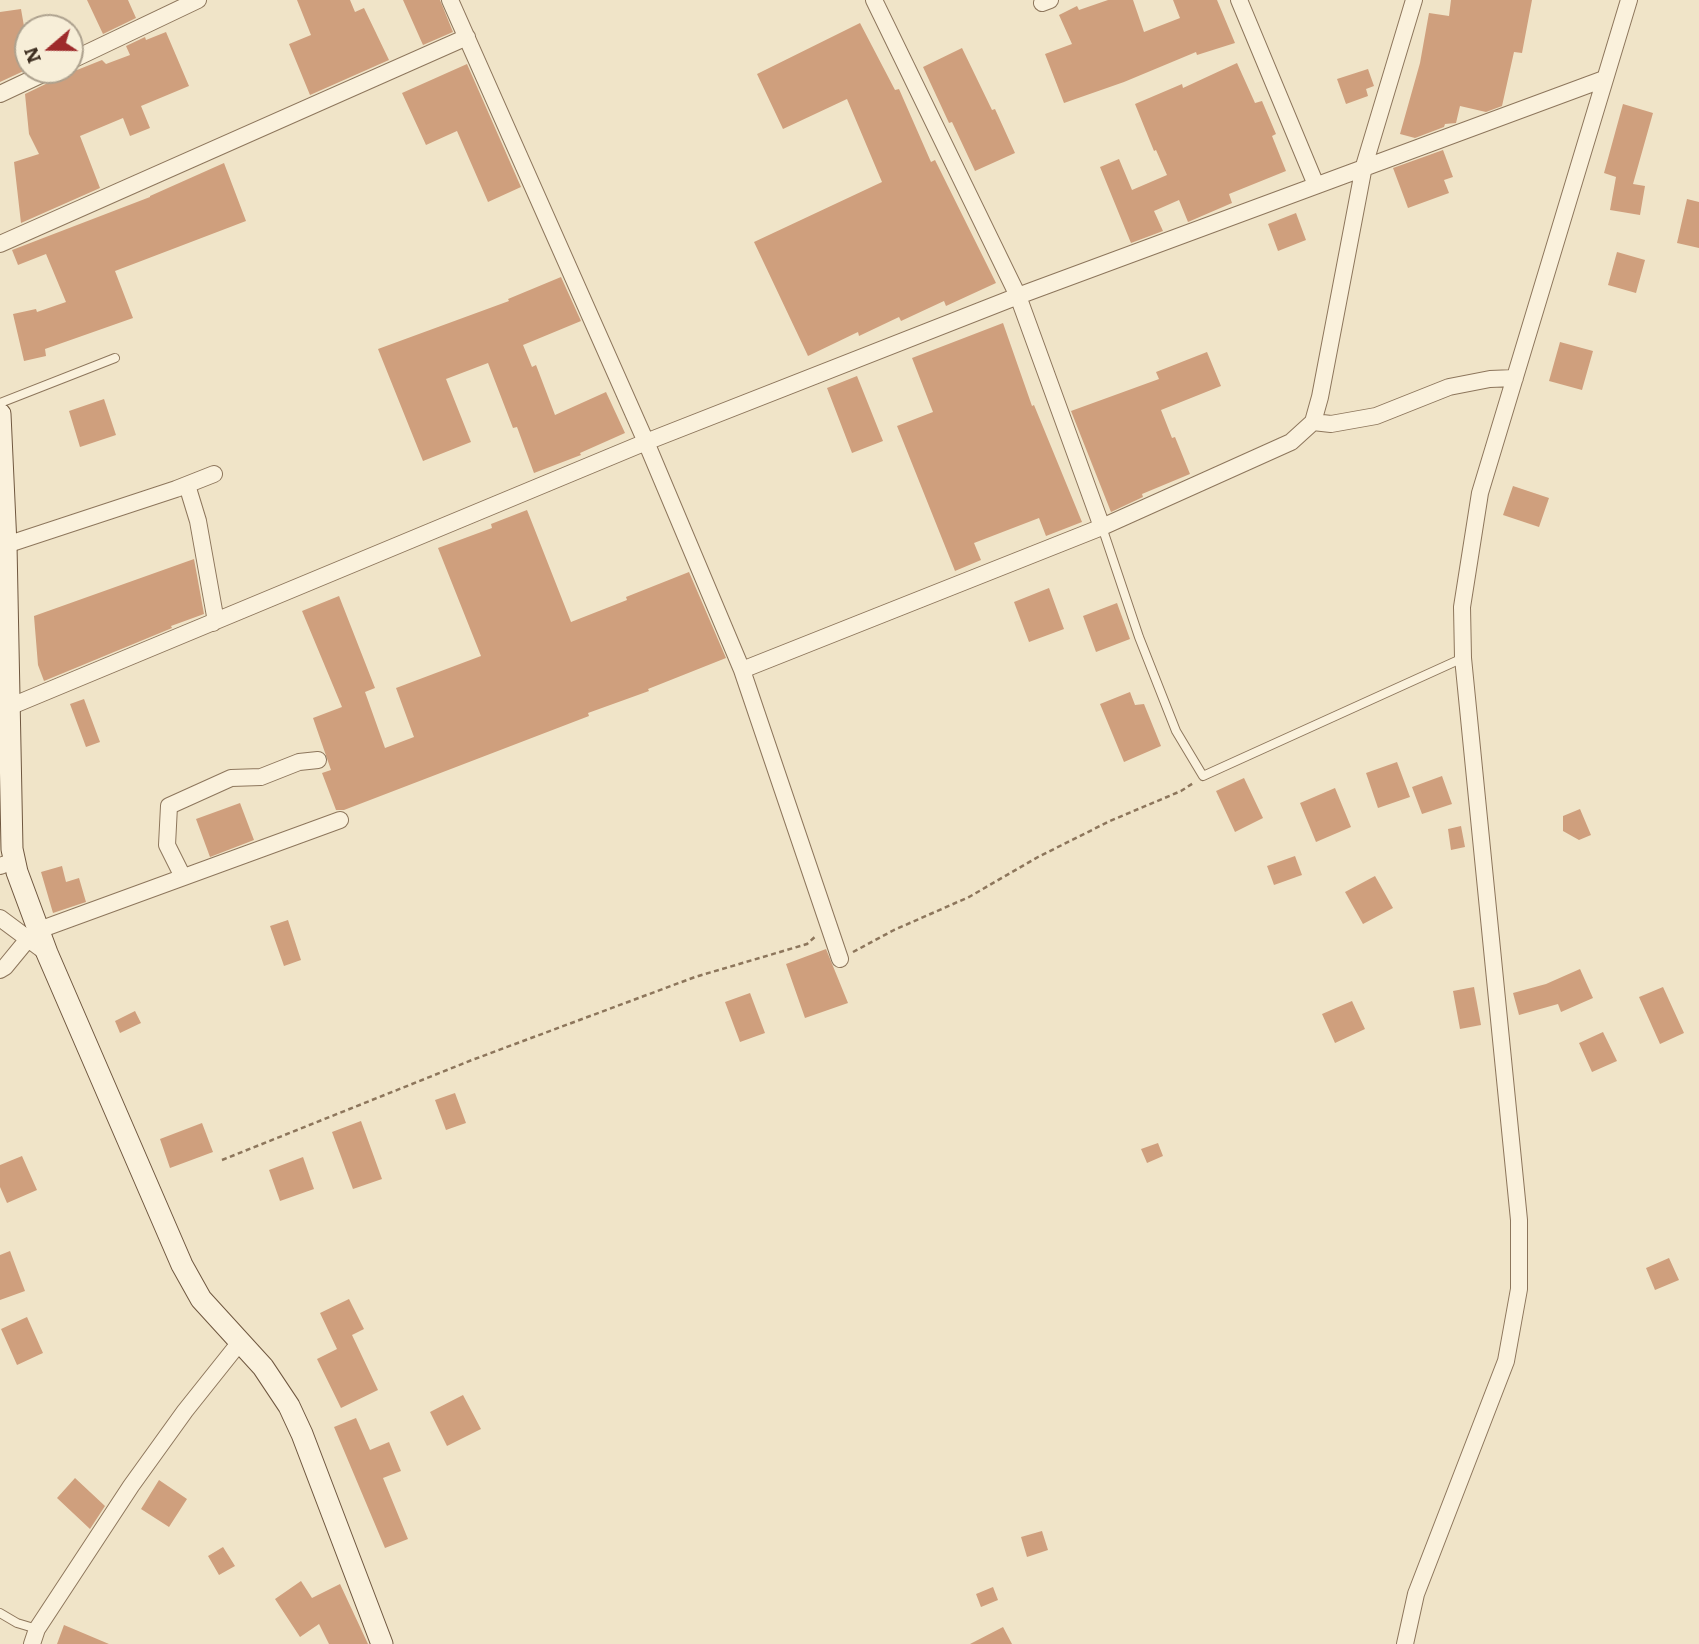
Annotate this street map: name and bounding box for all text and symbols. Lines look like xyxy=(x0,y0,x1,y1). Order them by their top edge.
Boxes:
north arrow xyxy=(14,14,84,84)
text: N xyxy=(15,43,47,68)

